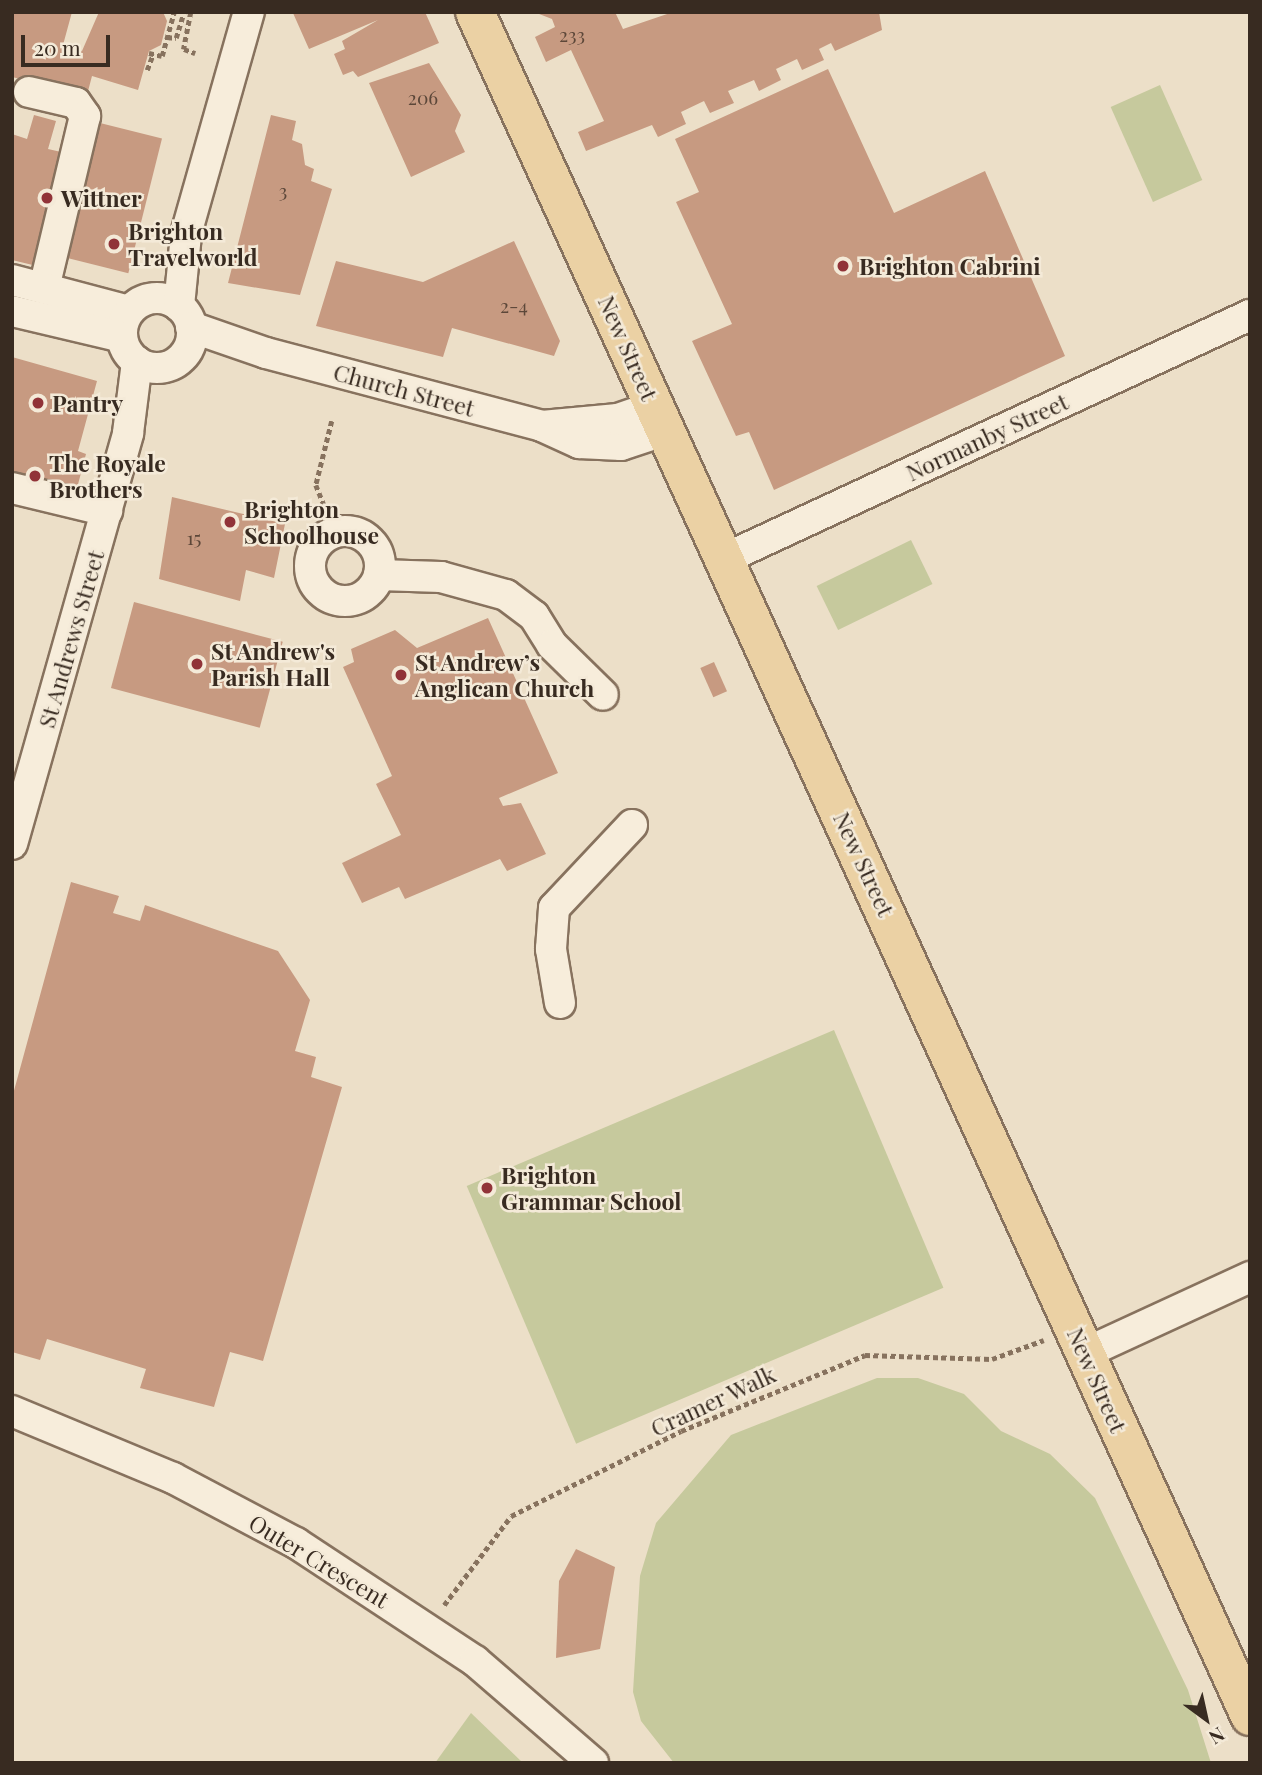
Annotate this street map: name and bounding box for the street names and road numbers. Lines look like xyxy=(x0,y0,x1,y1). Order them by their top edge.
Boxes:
street label: New Street xyxy=(593,291,663,405)
street label: Church Street xyxy=(331,358,477,422)
street label: Normanby Street xyxy=(901,387,1073,487)
street label: St Andrews Street xyxy=(32,547,110,731)
street label: New Street xyxy=(828,807,900,921)
street label: New Street xyxy=(1062,1323,1132,1437)
street label: Cramer Walk xyxy=(646,1360,780,1442)
street label: Outer Crescent xyxy=(244,1508,394,1614)

